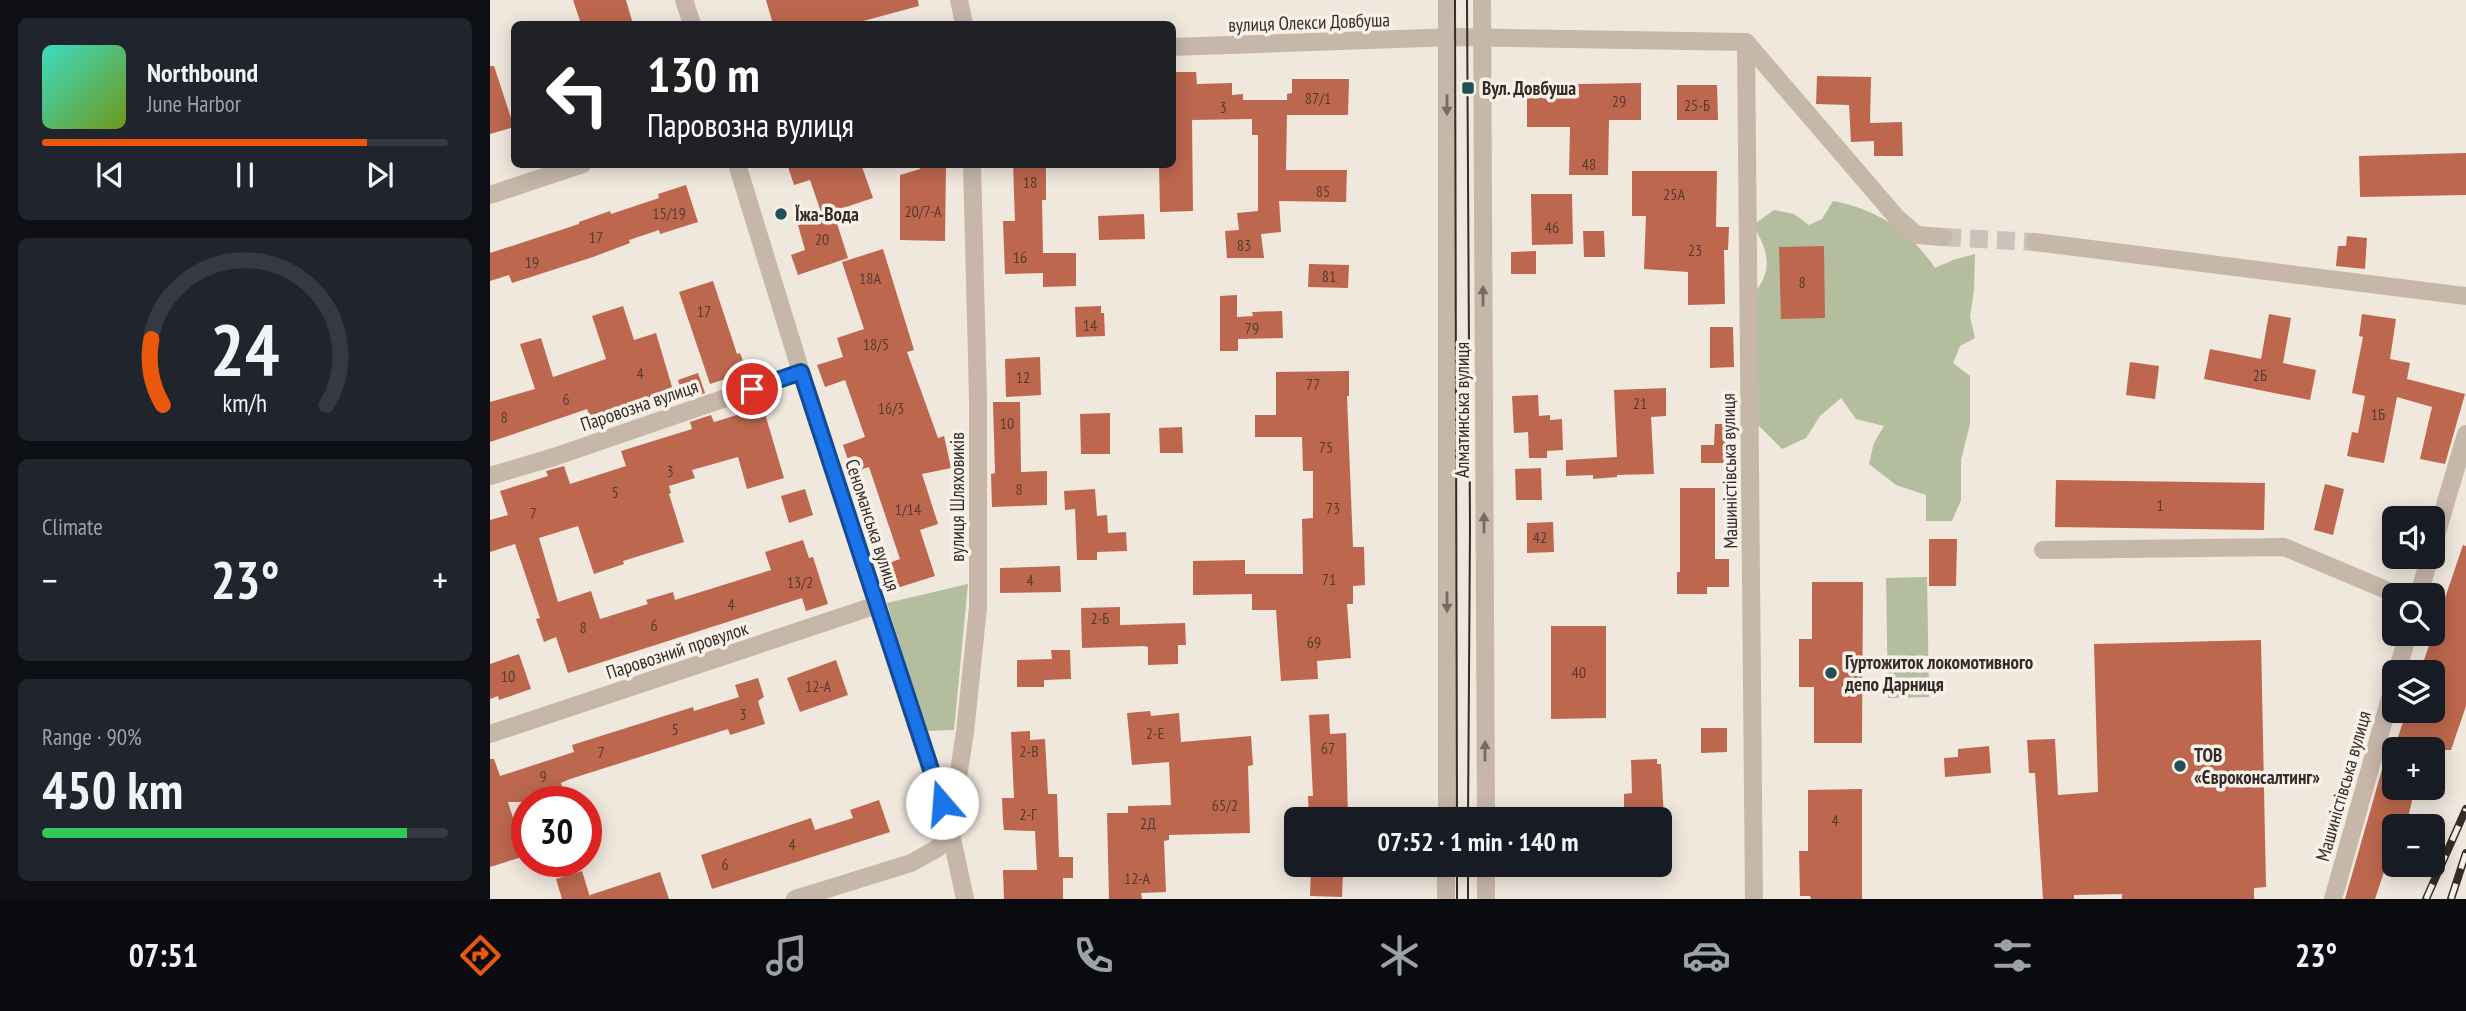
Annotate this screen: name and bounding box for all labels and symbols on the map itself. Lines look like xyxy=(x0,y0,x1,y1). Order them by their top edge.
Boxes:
street label: вулиця Олекси Довбуша xyxy=(1228,7,1390,37)
place label: Вул. Довбуша xyxy=(1482,76,1576,100)
marker: Вул. Довбуша xyxy=(1460,80,1476,96)
house number: 87/1 xyxy=(1305,88,1331,108)
house number: 29 xyxy=(1612,91,1626,111)
one-way arrow xyxy=(1441,95,1453,117)
house number: 25-Б xyxy=(1684,95,1710,115)
house number: 3 xyxy=(1219,97,1227,117)
house number: 48 xyxy=(1582,154,1596,174)
house number: 18 xyxy=(1023,172,1037,192)
house number: 85 xyxy=(1316,181,1330,201)
house number: 25А xyxy=(1663,184,1685,204)
house number: 20/7-А xyxy=(904,201,942,221)
place label: Їжа-Вода xyxy=(795,202,859,226)
house number: 15/19 xyxy=(652,203,686,223)
marker: Їжа-Вода xyxy=(773,206,789,222)
house number: 46 xyxy=(1545,217,1559,237)
house number: 17 xyxy=(589,227,603,247)
house number: 20 xyxy=(815,229,829,249)
house number: 83 xyxy=(1237,235,1251,255)
house number: 23 xyxy=(1688,240,1702,260)
house number: 16 xyxy=(1013,247,1027,267)
house number: 19 xyxy=(525,252,539,272)
house number: 81 xyxy=(1322,266,1336,286)
house number: 18А xyxy=(859,268,881,288)
house number: 8 xyxy=(1798,272,1806,292)
one-way arrow xyxy=(1477,285,1488,307)
house number: 17 xyxy=(697,301,711,321)
house number: 14 xyxy=(1083,315,1097,335)
house number: 79 xyxy=(1245,318,1259,338)
house number: 18/5 xyxy=(863,334,889,354)
street label: Алматинська вулиця xyxy=(1450,342,1474,478)
pin xyxy=(722,359,782,419)
house number: 4 xyxy=(636,363,644,383)
house number: 2Б xyxy=(2253,365,2267,385)
house number: 12 xyxy=(1016,367,1030,387)
street label: Паровозна вулиця xyxy=(577,374,701,436)
house number: 77 xyxy=(1306,374,1320,394)
house number: 6 xyxy=(562,389,570,409)
house number: 21 xyxy=(1633,393,1647,413)
street label: Машиністівська вулиця xyxy=(1716,393,1742,549)
house number: 16/3 xyxy=(878,398,904,418)
house number: 1Б xyxy=(2371,404,2385,424)
house number: 8 xyxy=(500,407,508,427)
house number: 10 xyxy=(1000,413,1014,433)
street label: вулиця Шляховиків xyxy=(945,432,969,562)
house number: 75 xyxy=(1319,437,1333,457)
street label: Сеноманська вулиця xyxy=(840,456,906,594)
house number: 3 xyxy=(666,461,674,481)
house number: 8 xyxy=(1015,479,1023,499)
house number: 5 xyxy=(611,482,619,502)
house number: 1 xyxy=(2156,495,2164,515)
house number: 73 xyxy=(1326,498,1340,518)
house number: 1/14 xyxy=(895,499,921,519)
house number: 7 xyxy=(529,503,537,523)
one-way arrow xyxy=(1478,512,1490,534)
house number: 42 xyxy=(1533,527,1547,547)
house number: 71 xyxy=(1322,569,1336,589)
house number: 4 xyxy=(1026,570,1034,590)
house number: 13/2 xyxy=(787,572,813,592)
one-way arrow xyxy=(1441,592,1453,614)
house number: 4 xyxy=(727,594,735,614)
house number: 2-Б xyxy=(1091,608,1109,628)
house number: 6 xyxy=(650,615,658,635)
street label: Паровозний провулок xyxy=(603,616,752,684)
house number: 8 xyxy=(579,617,587,637)
house number: 69 xyxy=(1307,632,1321,652)
place label: Гуртожиток локомотивного депо Дарниця xyxy=(1844,650,2033,696)
house number: 40 xyxy=(1572,662,1586,682)
marker: Гуртожиток локомотивного депо Дарниця xyxy=(1823,665,1839,681)
house number: 10 xyxy=(501,666,515,686)
house number: 12-А xyxy=(805,676,831,696)
house number: 3 xyxy=(739,704,747,724)
street label: Машиністівська вулиця xyxy=(2310,708,2376,864)
house number: 5 xyxy=(671,719,679,739)
house number: 2-Е xyxy=(1146,723,1164,743)
house number: 67 xyxy=(1321,738,1335,758)
one-way arrow xyxy=(1479,740,1491,762)
house number: 2-В xyxy=(1019,741,1039,761)
house number: 7 xyxy=(597,742,605,762)
place label: ТОВ «Євроконсалтинг» xyxy=(2194,743,2320,789)
marker: ТОВ «Євроконсалтинг» xyxy=(2172,758,2188,774)
house number: 9 xyxy=(539,766,547,786)
position arrow xyxy=(905,766,979,840)
speed limit sign: 30 xyxy=(511,786,602,877)
house number: 65/2 xyxy=(1212,795,1238,815)
house number: 2-Г xyxy=(1019,804,1037,824)
house number: 4 xyxy=(1831,810,1839,830)
house number: 2Д xyxy=(1140,813,1156,833)
house number: 4 xyxy=(788,834,796,854)
house number: 6 xyxy=(721,854,729,874)
house number: 12-А xyxy=(1124,868,1150,888)

